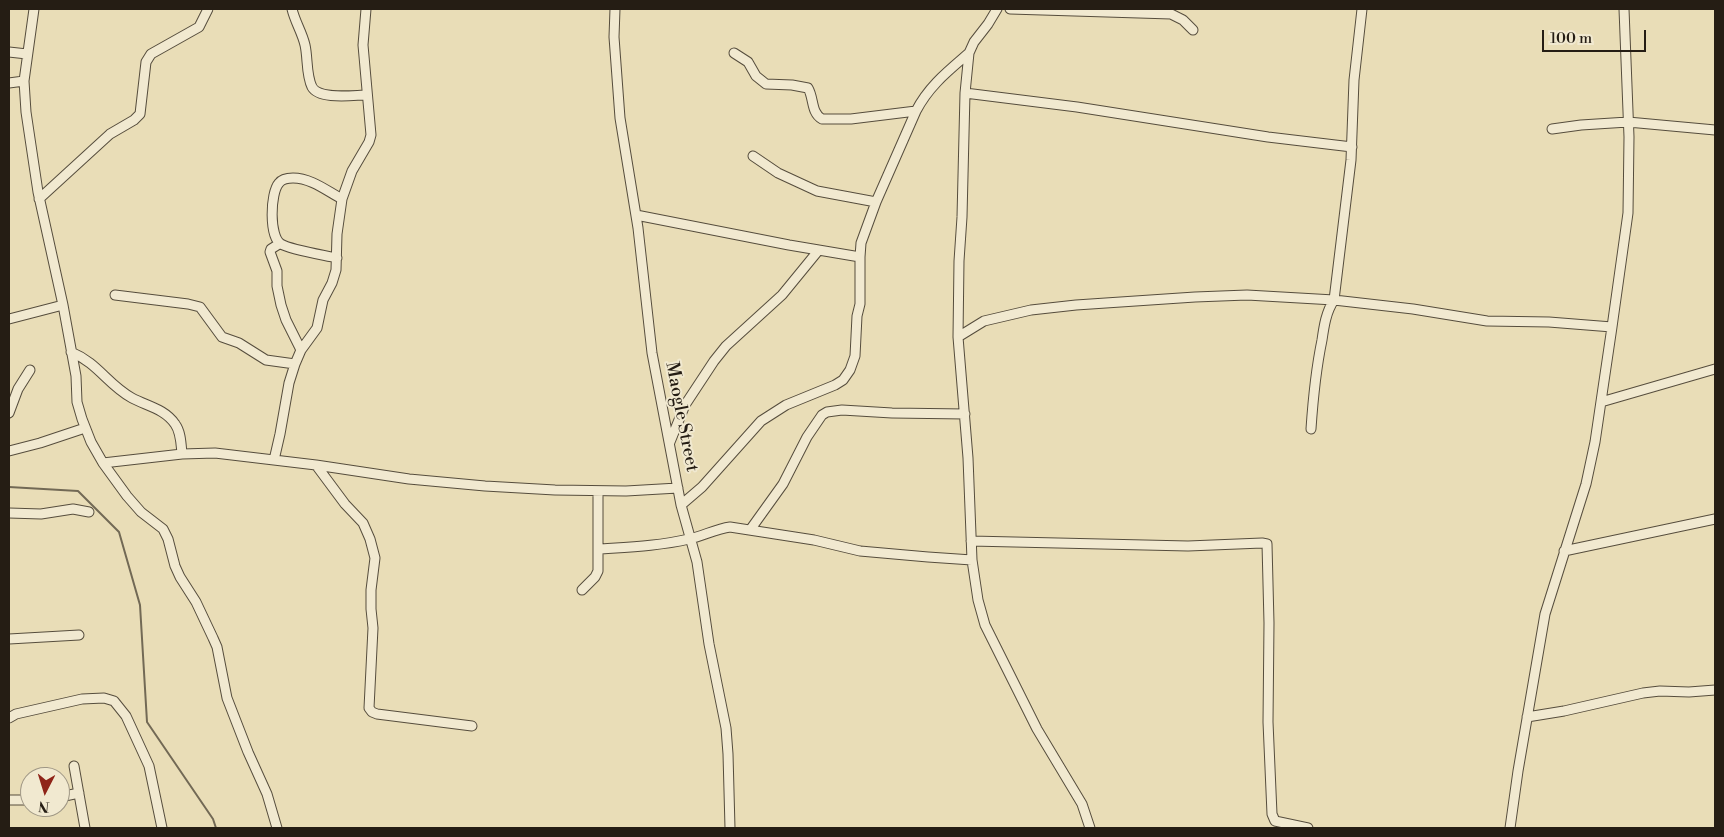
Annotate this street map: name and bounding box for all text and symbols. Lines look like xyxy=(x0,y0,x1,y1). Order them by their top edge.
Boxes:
scale bar xyxy=(1544,20,1648,52)
text: 100 m xyxy=(1550,29,1592,48)
street label: Maogle Street xyxy=(660,360,702,474)
north arrow xyxy=(20,767,70,817)
text: N xyxy=(37,796,50,815)

